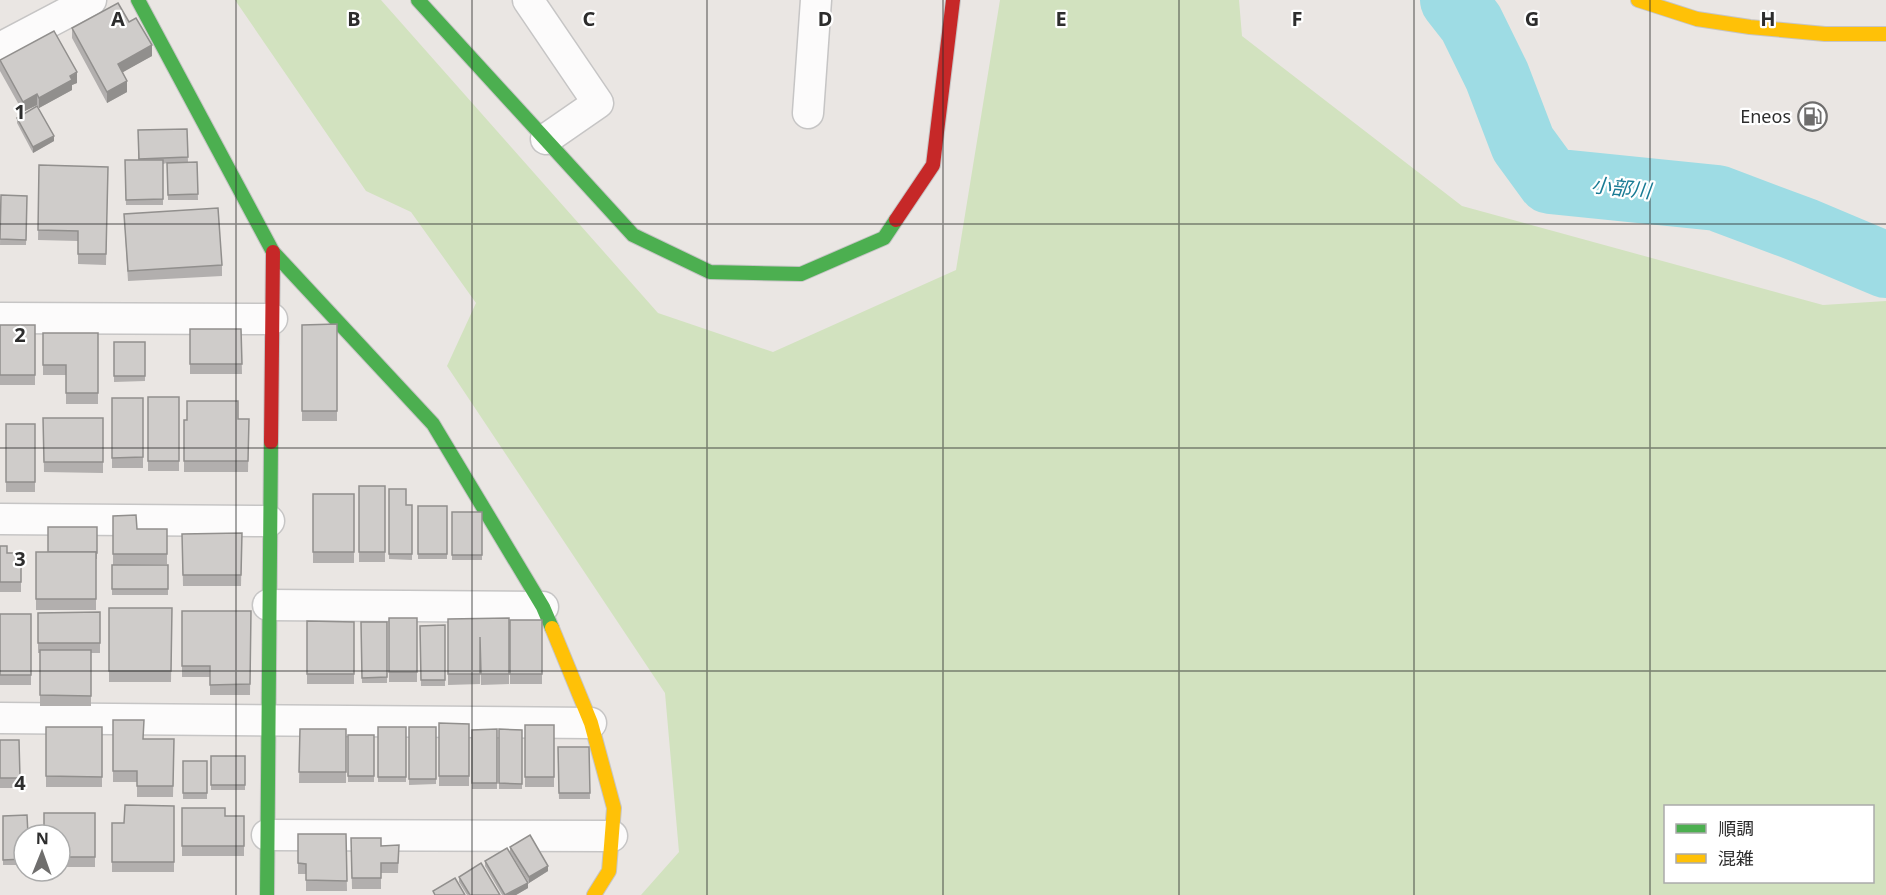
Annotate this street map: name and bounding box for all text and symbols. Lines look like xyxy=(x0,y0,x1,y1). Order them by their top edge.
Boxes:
text: A xyxy=(111,5,125,32)
text: B xyxy=(347,5,361,32)
text: C xyxy=(583,5,596,32)
text: D xyxy=(818,5,832,32)
text: E xyxy=(1055,5,1067,32)
text: F xyxy=(1292,5,1302,32)
text: G xyxy=(1525,5,1539,32)
text: H xyxy=(1760,5,1776,32)
text: 1 xyxy=(14,98,26,125)
fuel station icon: Eneos xyxy=(1796,101,1828,133)
place label: Eneos xyxy=(1740,104,1791,128)
water label: 小部川 xyxy=(1590,171,1654,204)
text: 2 xyxy=(14,321,26,348)
text: 3 xyxy=(14,545,26,572)
text: 4 xyxy=(14,769,26,796)
legend xyxy=(1664,805,1874,883)
text: 順調 xyxy=(1718,816,1754,840)
north arrow xyxy=(12,823,72,883)
text: N xyxy=(36,827,49,849)
text: 混雑 xyxy=(1718,846,1754,870)

